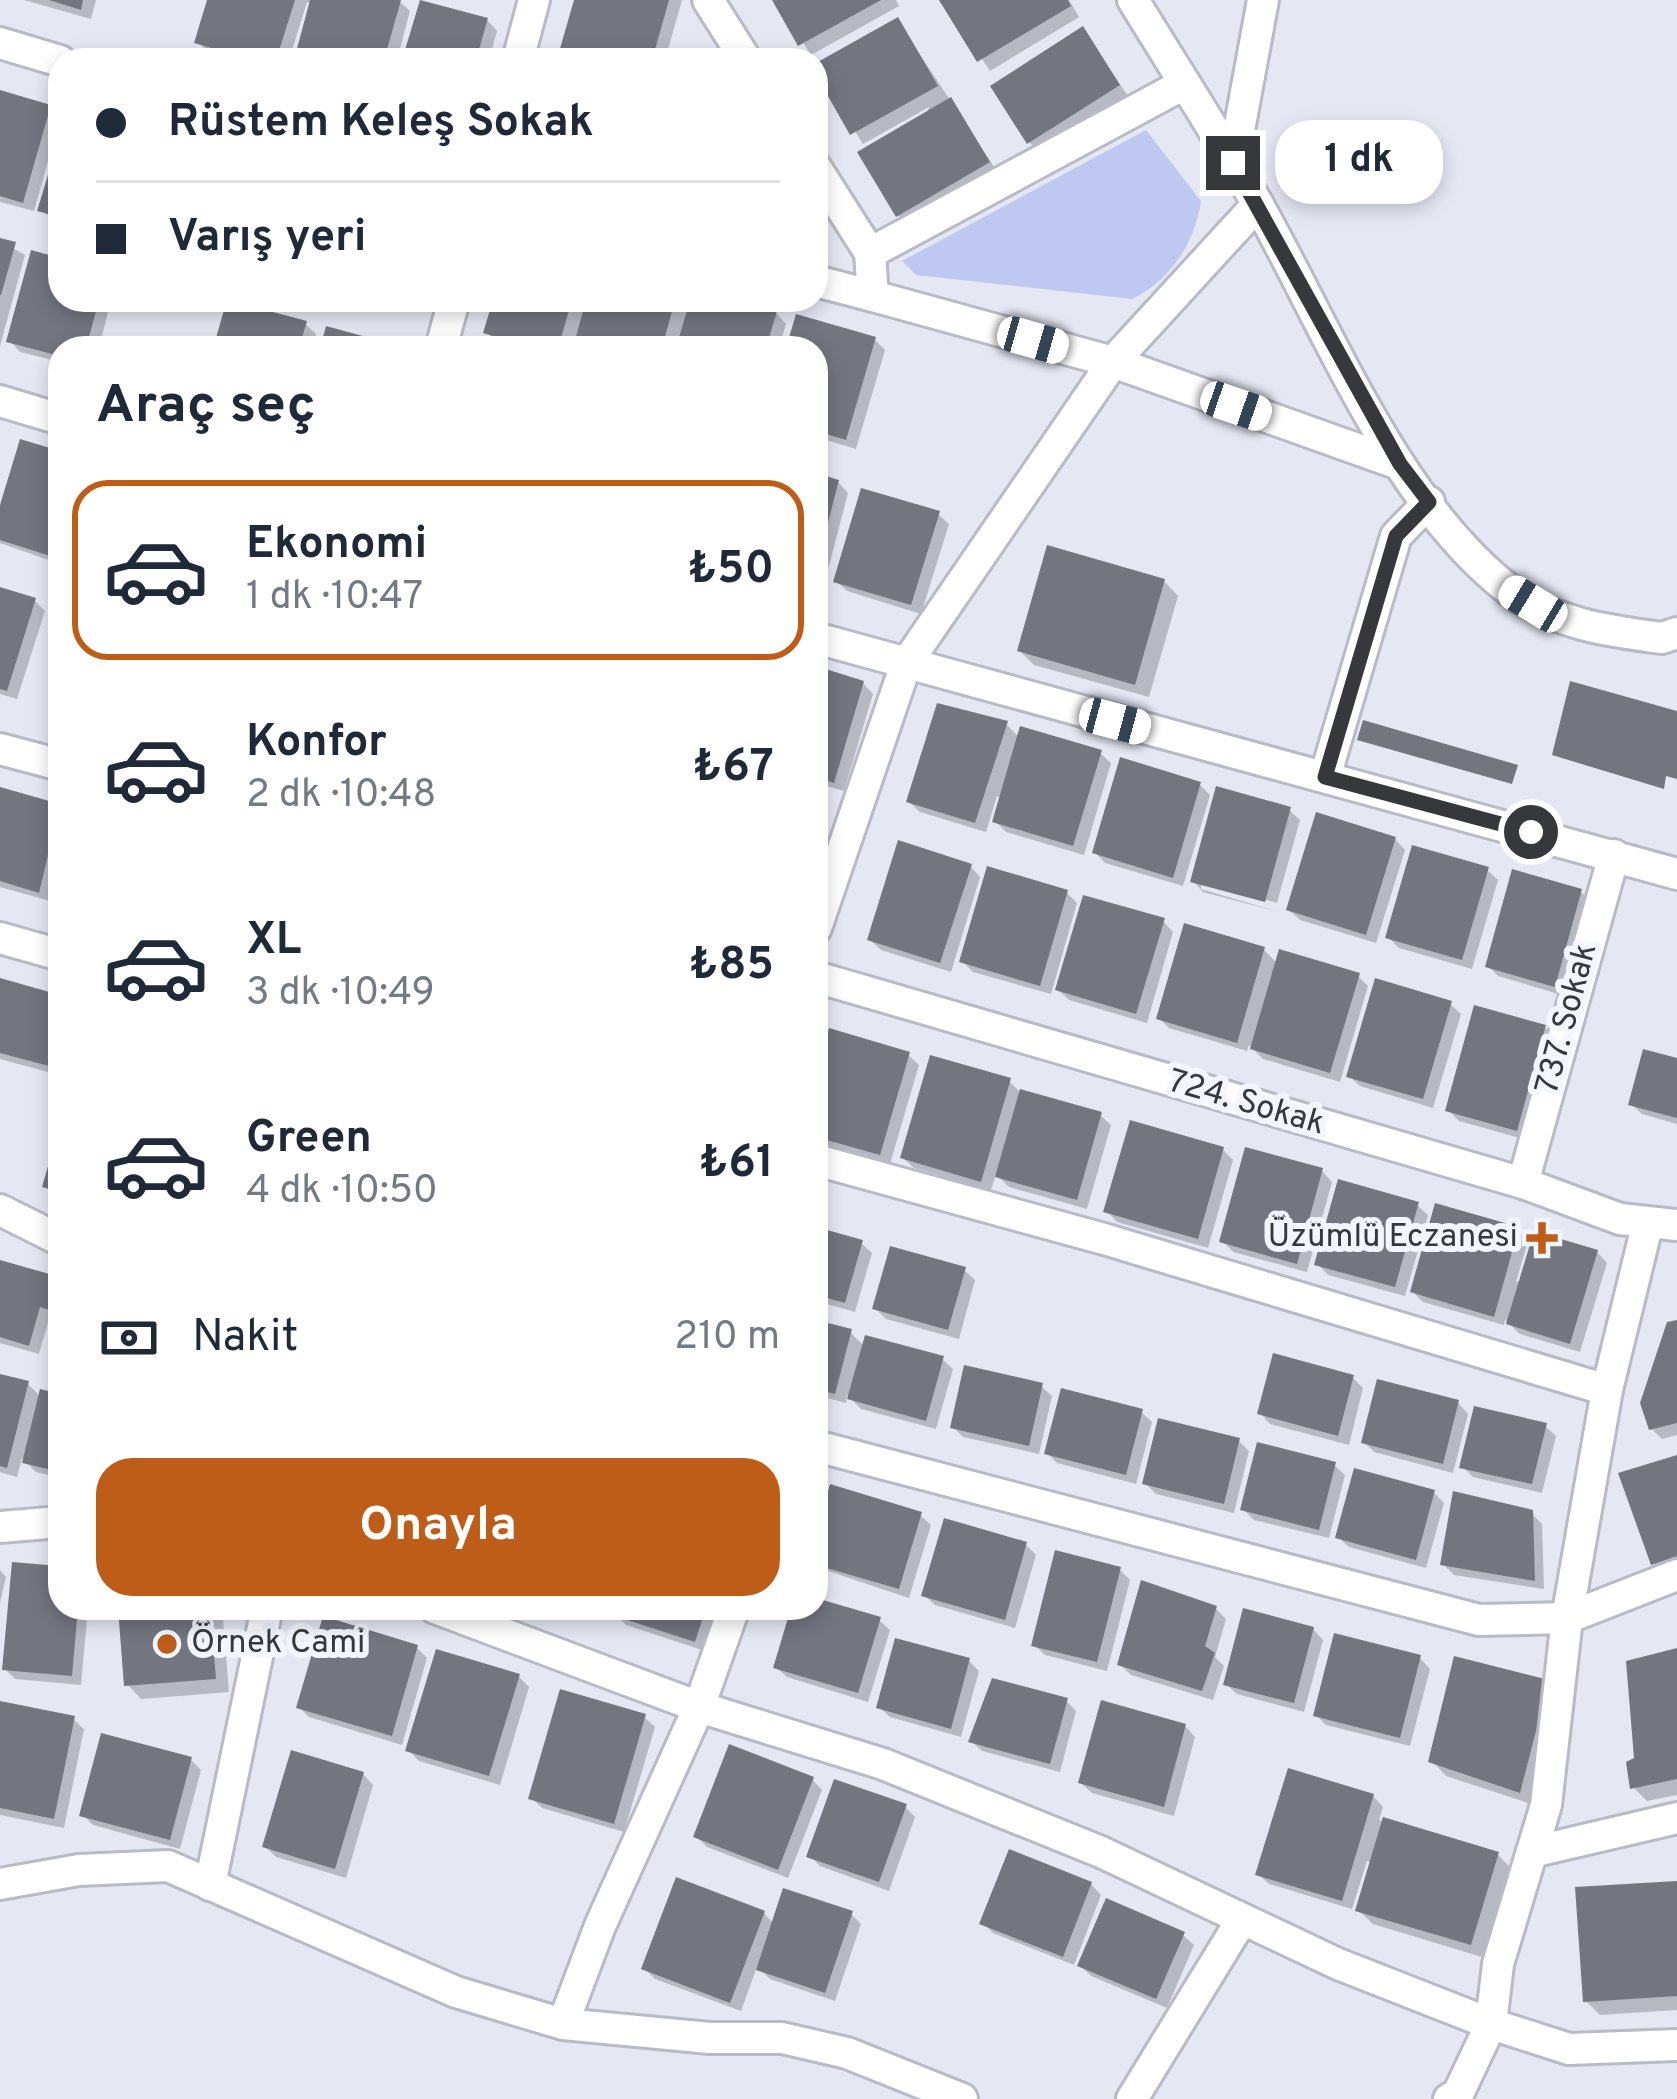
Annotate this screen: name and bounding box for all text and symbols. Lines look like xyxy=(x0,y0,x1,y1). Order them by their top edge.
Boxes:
text: Rüstem Keleş Sokak xyxy=(168,95,594,152)
callout: 1 dk xyxy=(1275,121,1443,205)
route end xyxy=(1206,136,1260,190)
text: 1 dk xyxy=(1324,137,1394,186)
text: Varış yeri xyxy=(168,210,366,267)
car xyxy=(993,313,1073,367)
text: Araç seç xyxy=(96,373,316,442)
car xyxy=(1196,377,1276,435)
icon: car xyxy=(102,516,210,624)
text: Ekonomi xyxy=(246,517,427,574)
text: ₺50 xyxy=(687,542,774,599)
car xyxy=(1493,570,1573,638)
text: 1 dk · 10:47 xyxy=(246,574,423,623)
car xyxy=(1076,694,1154,748)
icon: car xyxy=(102,714,210,822)
text: Konfor xyxy=(246,715,387,772)
text: ₺67 xyxy=(693,740,774,797)
text: 2 dk · 10:48 xyxy=(246,772,436,821)
route start xyxy=(1504,805,1558,859)
icon: car xyxy=(102,912,210,1020)
text: XL xyxy=(246,913,301,970)
text: ₺85 xyxy=(689,938,774,995)
street label: 737. Sokak xyxy=(1528,939,1608,1099)
text: 3 dk · 10:49 xyxy=(246,970,435,1019)
street label: 724. Sokak xyxy=(1163,1062,1329,1146)
icon: car xyxy=(102,1110,210,1218)
text: Green xyxy=(246,1111,372,1168)
text: ₺61 xyxy=(699,1136,774,1193)
text: 4 dk · 10:50 xyxy=(246,1168,438,1217)
place label: Üzümlü Eczanesi xyxy=(1267,1216,1518,1259)
marker: Üzümlü Eczanesi xyxy=(1529,1225,1555,1251)
icon: cash xyxy=(96,1305,162,1371)
text: Nakit xyxy=(192,1310,299,1367)
text: 210 m xyxy=(674,1314,780,1363)
button: Onayla xyxy=(96,1458,780,1596)
place label: Örnek Cami xyxy=(191,1622,365,1665)
marker: Örnek Cami xyxy=(154,1631,180,1657)

